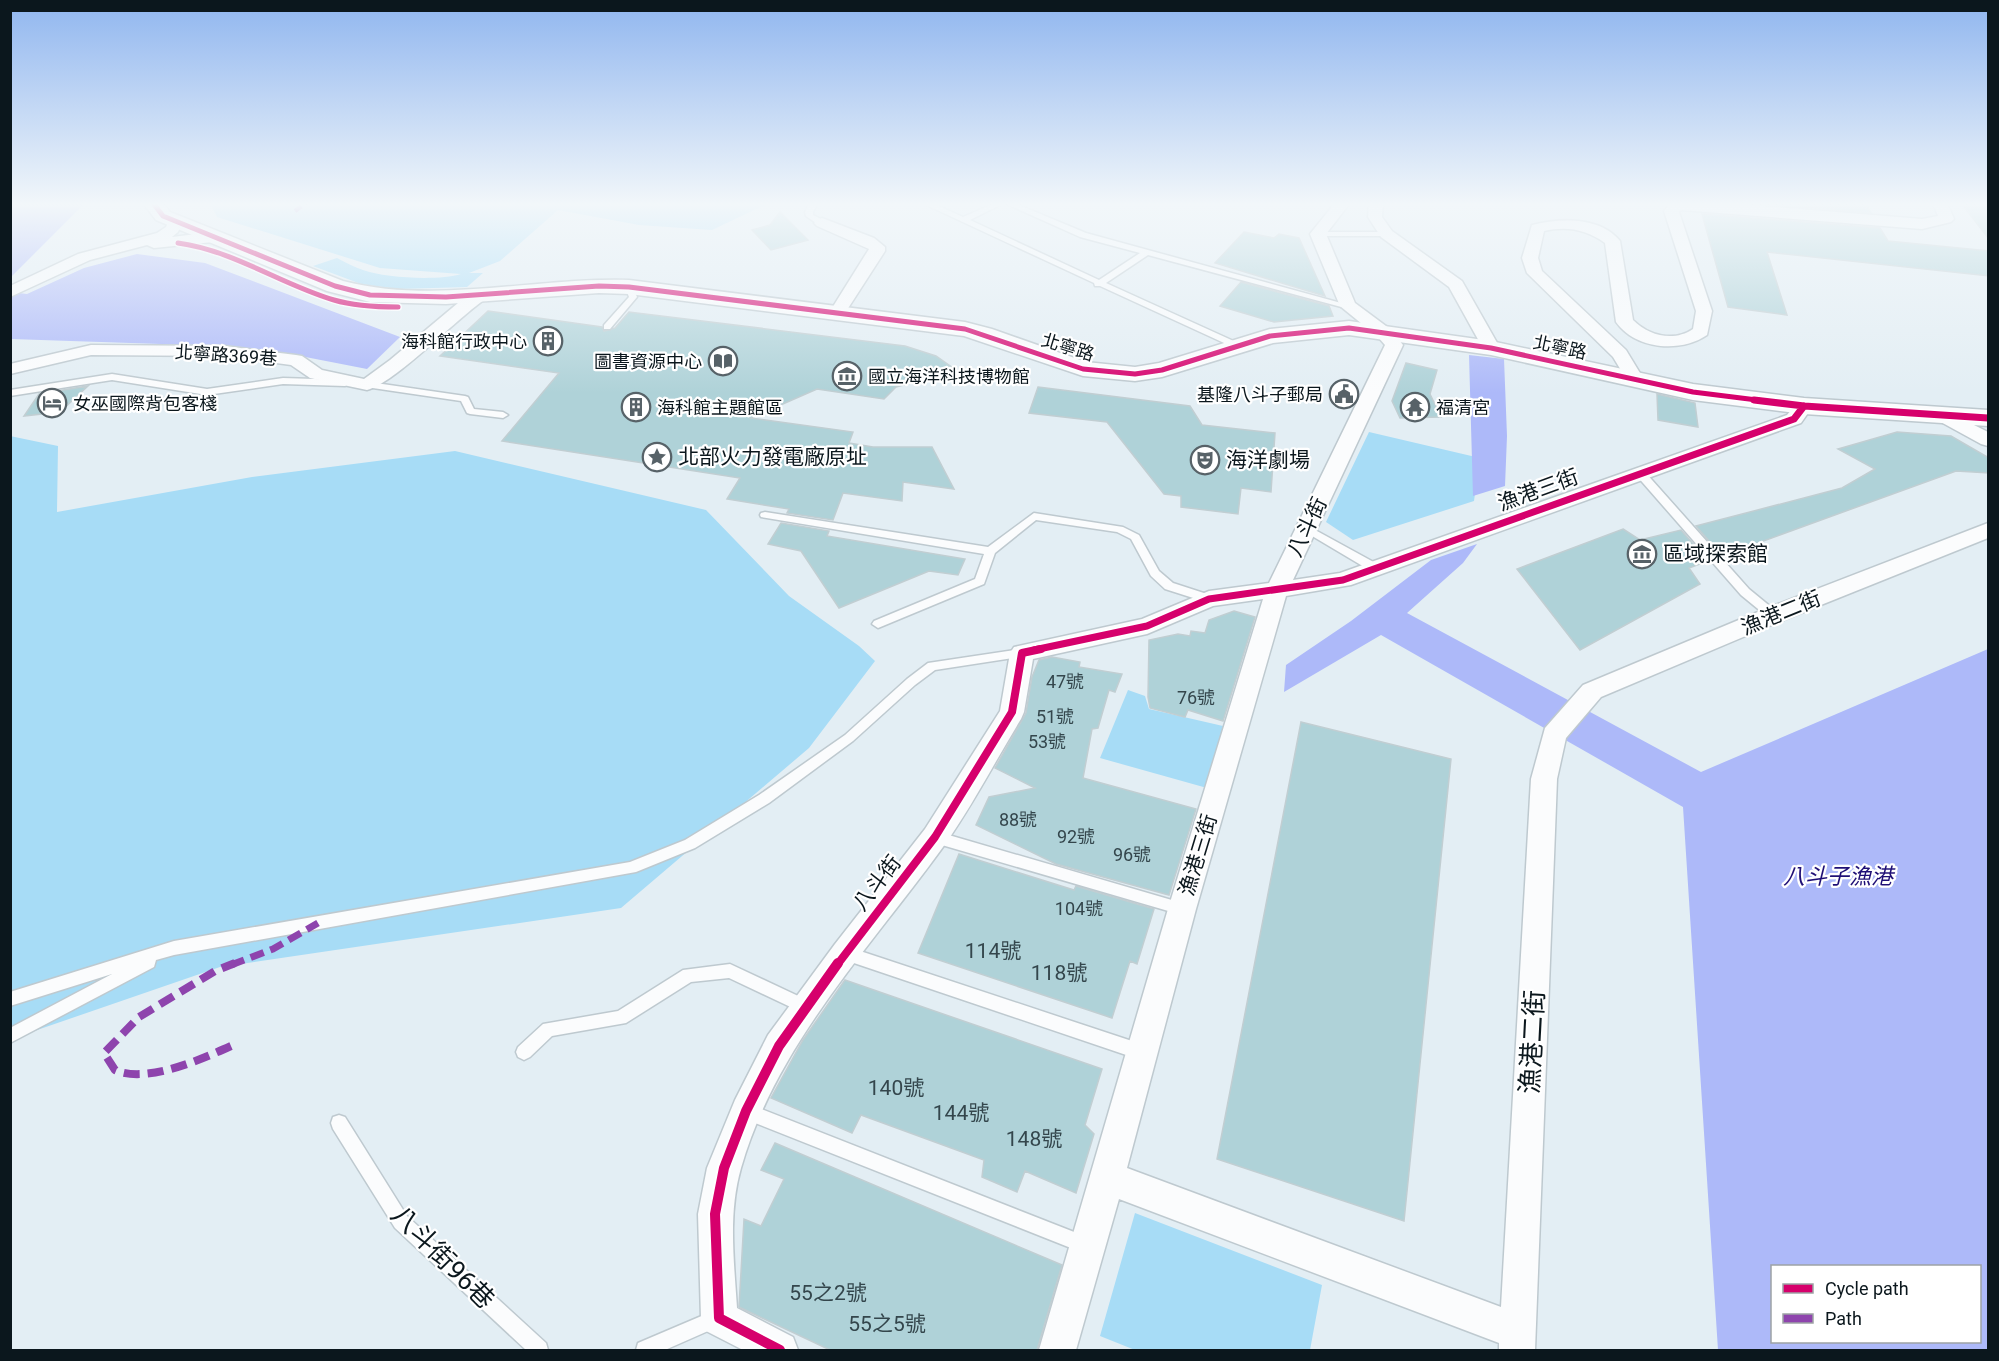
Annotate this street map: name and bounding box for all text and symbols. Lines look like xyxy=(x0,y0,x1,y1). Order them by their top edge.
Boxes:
building icon: 海科館行政中心 xyxy=(532,325,564,357)
street label: 北寧路 xyxy=(1039,329,1097,365)
place label: 海科館行政中心 xyxy=(401,331,527,352)
street label: 北寧路 xyxy=(1531,331,1589,363)
street label: 北寧路369巷 xyxy=(174,341,278,369)
library icon: 圖書資源中心 xyxy=(707,345,739,377)
place label: 圖書資源中心 xyxy=(594,351,702,372)
museum icon: 國立海洋科技博物館 xyxy=(831,360,863,392)
place label: 國立海洋科技博物館 xyxy=(868,366,1030,387)
public building icon: 基隆八斗子郵局 xyxy=(1328,378,1360,410)
place label: 基隆八斗子郵局 xyxy=(1197,384,1323,405)
hotel icon: 女巫國際背包客棧 xyxy=(36,387,68,419)
building icon: 海科館主題館區 xyxy=(620,391,652,423)
temple icon: 福清宮 xyxy=(1399,391,1431,423)
place label: 女巫國際背包客棧 xyxy=(73,393,217,414)
place label: 海科館主題館區 xyxy=(657,397,783,418)
place label: 福清宮 xyxy=(1436,397,1490,418)
place icon: 北部火力發電廠原址 xyxy=(641,441,673,473)
theatre icon: 海洋劇場 xyxy=(1189,444,1221,476)
place label: 北部火力發電廠原址 xyxy=(678,445,867,469)
place label: 海洋劇場 xyxy=(1226,448,1310,472)
street label: 漁港三街 xyxy=(1494,464,1582,516)
street label: 八斗街 xyxy=(1282,493,1332,561)
museum icon: 區域探索館 xyxy=(1626,538,1658,570)
place label: 區域探索館 xyxy=(1663,542,1768,566)
street label: 漁港二街 xyxy=(1738,586,1824,640)
house number: 47號 xyxy=(1046,671,1084,692)
house number: 76號 xyxy=(1177,687,1215,708)
house number: 51號 xyxy=(1036,706,1074,727)
house number: 53號 xyxy=(1028,731,1066,752)
house number: 88號 xyxy=(999,809,1037,830)
street label: 漁港三街 xyxy=(1174,811,1222,899)
house number: 92號 xyxy=(1057,826,1095,847)
house number: 96號 xyxy=(1113,844,1151,865)
street label: 八斗街 xyxy=(848,851,906,915)
water label: 八斗子漁港 xyxy=(1783,864,1896,889)
house number: 104號 xyxy=(1055,898,1103,919)
house number: 114號 xyxy=(965,939,1021,963)
house number: 118號 xyxy=(1031,961,1087,985)
street label: 漁港二街 xyxy=(1514,989,1550,1095)
house number: 140號 xyxy=(868,1076,924,1100)
house number: 144號 xyxy=(933,1101,989,1125)
house number: 148號 xyxy=(1006,1127,1062,1151)
street label: 八斗街96巷 xyxy=(385,1199,501,1315)
legend xyxy=(1771,1265,1981,1343)
text: Cycle path xyxy=(1825,1278,1909,1299)
house number: 55之2號 xyxy=(789,1281,867,1305)
text: Path xyxy=(1825,1308,1862,1329)
house number: 55之5號 xyxy=(848,1312,926,1336)

